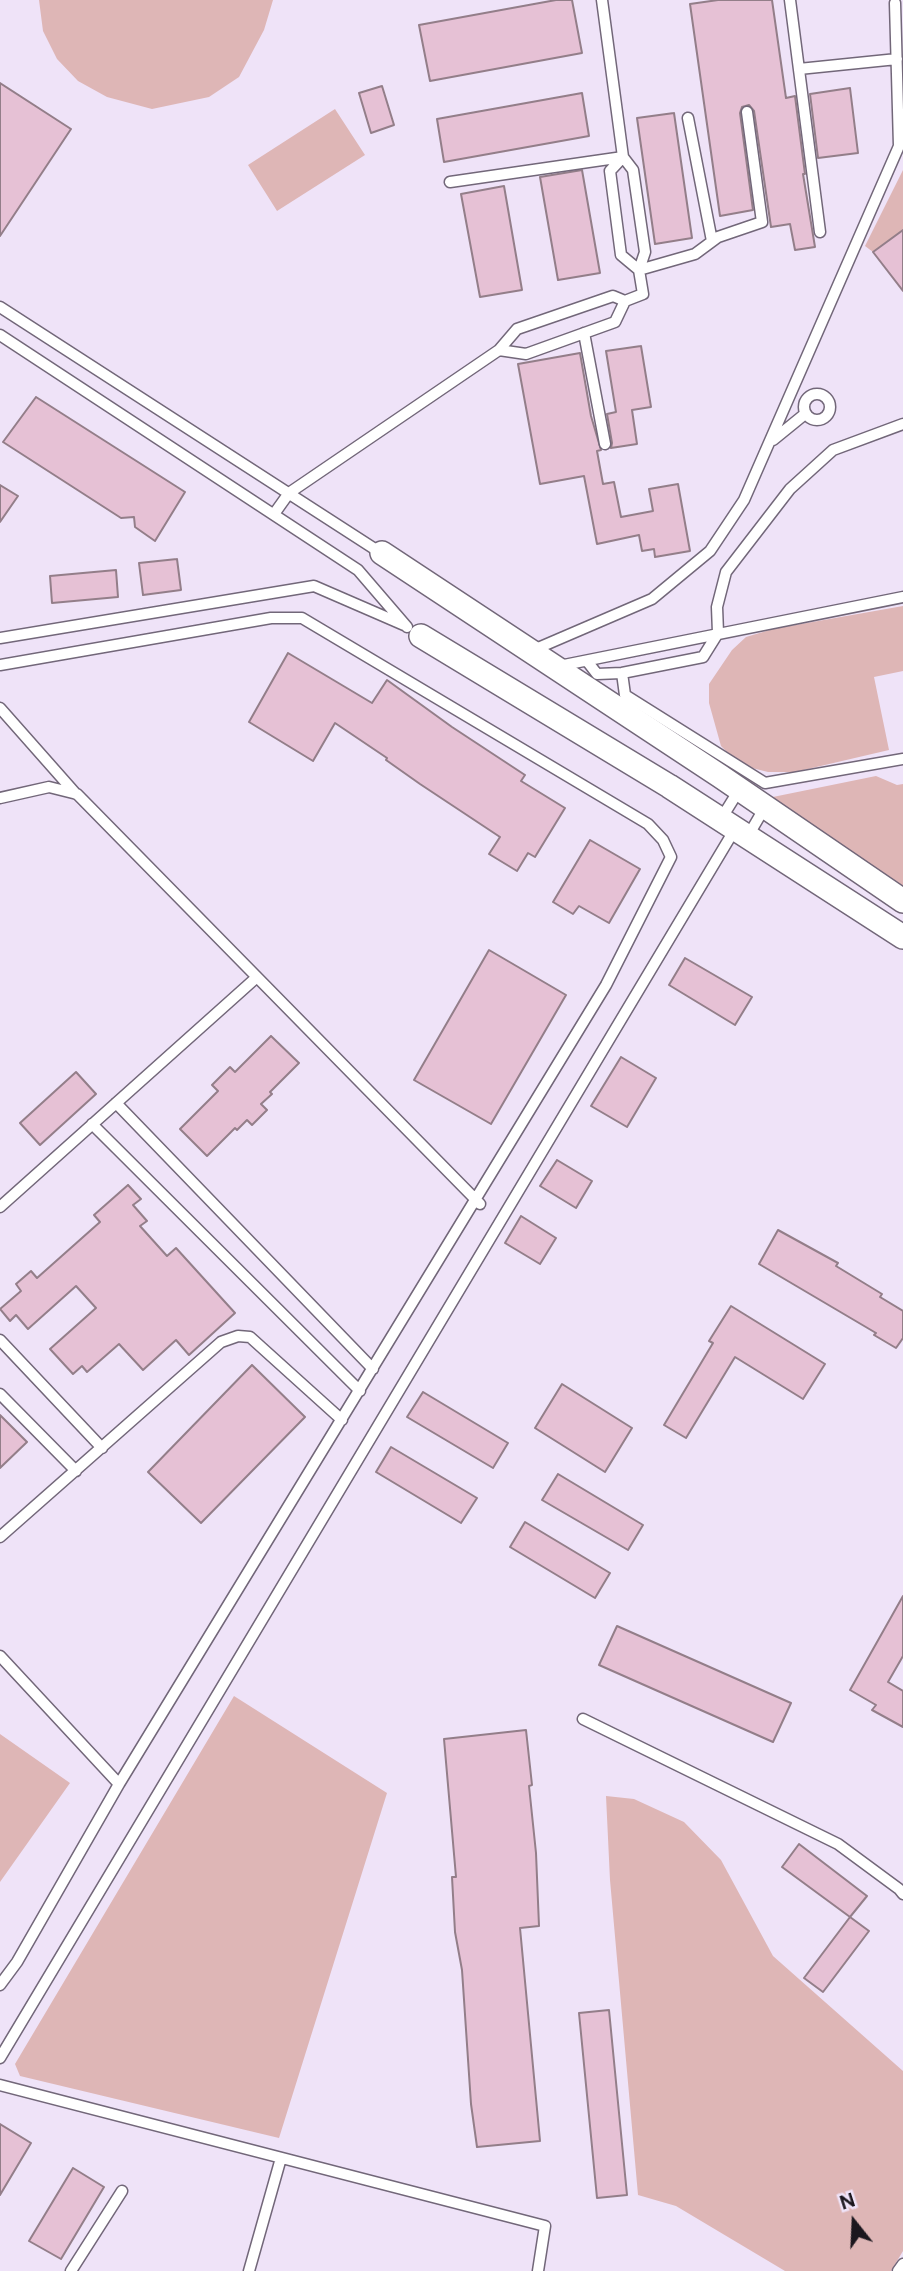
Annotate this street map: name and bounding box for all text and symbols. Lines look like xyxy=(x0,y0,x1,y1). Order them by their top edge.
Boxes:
north arrow xyxy=(819,2187,889,2257)
text: N xyxy=(837,2188,858,2215)

